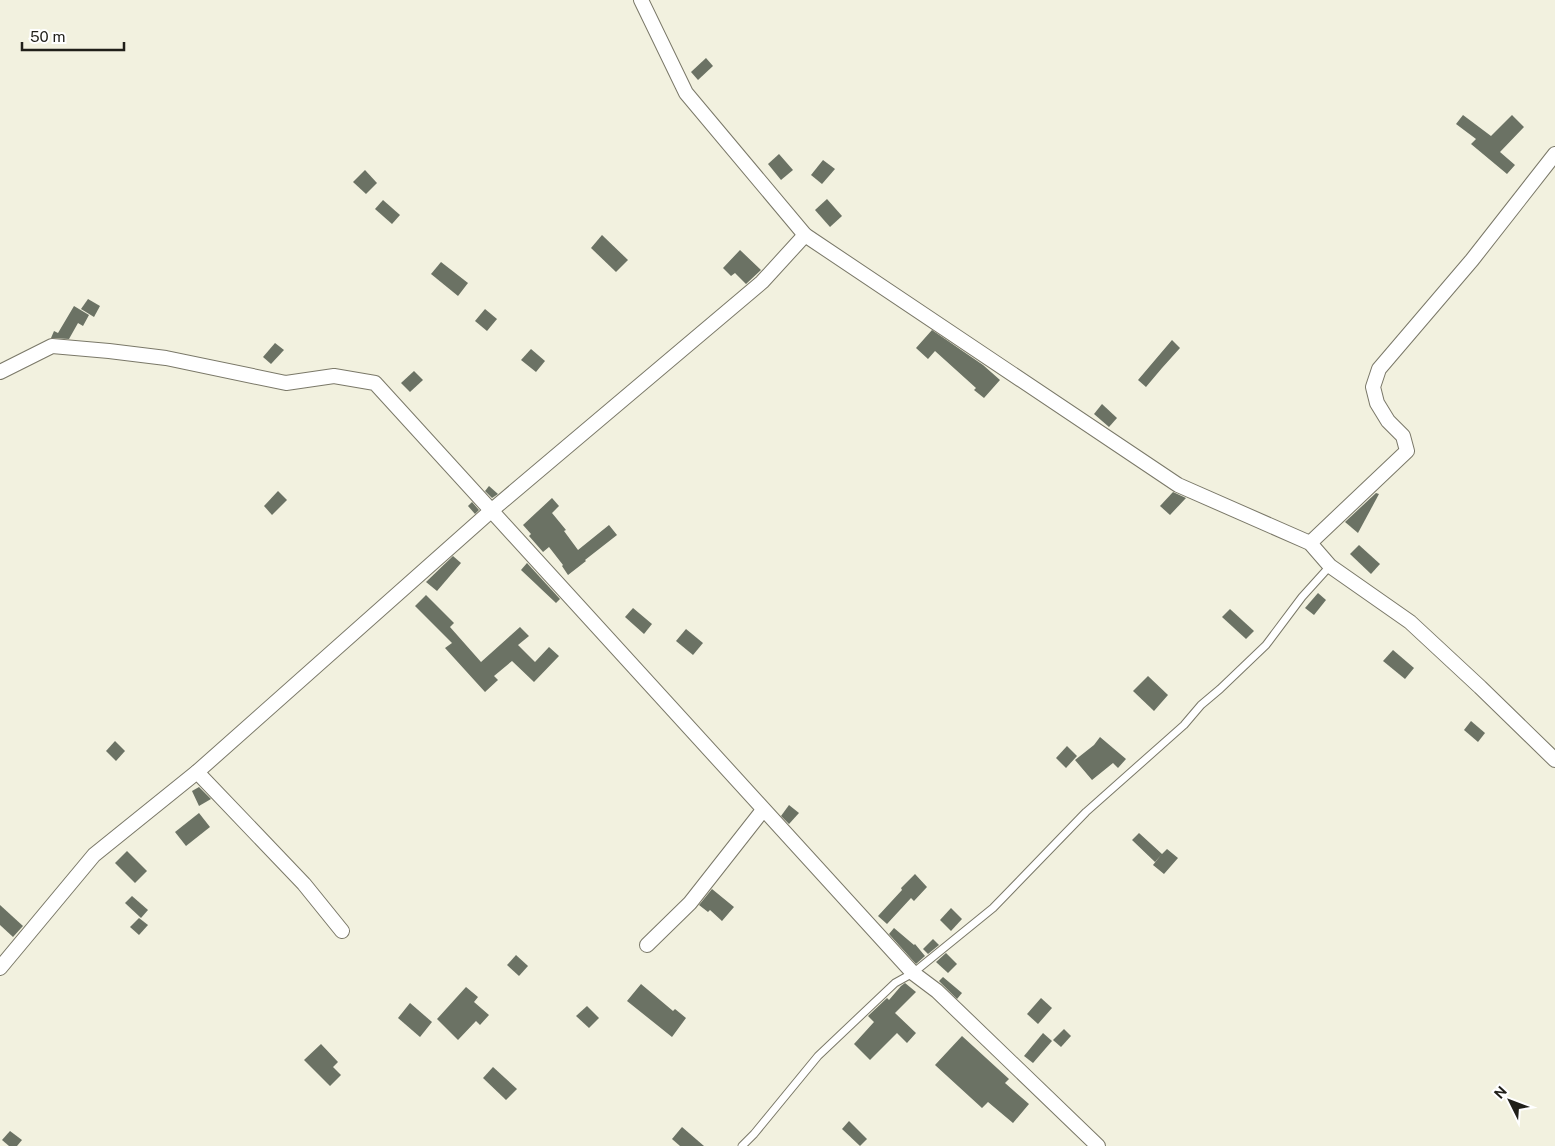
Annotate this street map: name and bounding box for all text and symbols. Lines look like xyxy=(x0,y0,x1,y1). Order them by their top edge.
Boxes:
scale bar xyxy=(22,20,125,52)
text: 50 m xyxy=(30,28,65,45)
north arrow xyxy=(1485,1076,1535,1126)
text: N xyxy=(1491,1083,1510,1102)

